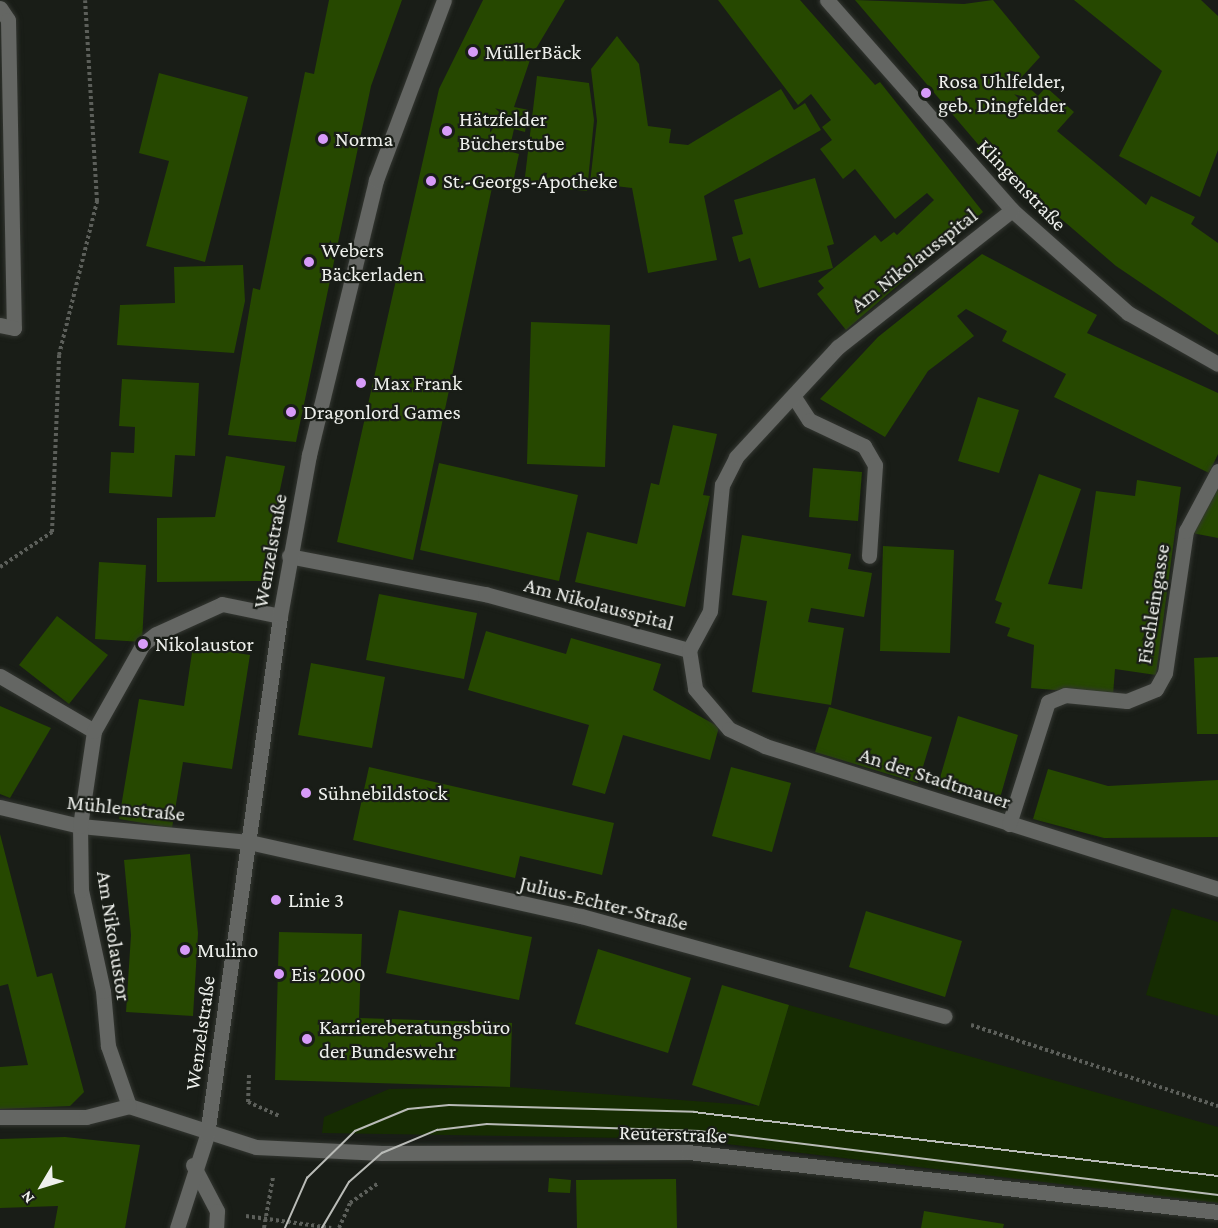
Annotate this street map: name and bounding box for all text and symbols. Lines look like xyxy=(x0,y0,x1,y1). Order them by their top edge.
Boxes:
place label: MüllerBäck xyxy=(485,39,581,65)
marker: MüllerBäck xyxy=(466,45,480,59)
place label: Rosa Uhlfelder, geb. Dingfelder xyxy=(938,68,1066,118)
marker: Rosa Uhlfelder, geb. Dingfelder xyxy=(919,86,933,100)
place label: Hätzfelder Bücherstube xyxy=(459,106,564,156)
marker: Hätzfelder Bücherstube xyxy=(440,124,454,138)
place label: Norma xyxy=(335,126,393,152)
marker: Norma xyxy=(316,132,330,146)
street label: Klingenstraße xyxy=(972,134,1072,236)
place label: St.-Georgs-Apotheke xyxy=(443,168,618,194)
marker: St.-Georgs-Apotheke xyxy=(424,174,438,188)
street label: Am Nikolausspital xyxy=(846,203,982,317)
place label: Webers Bäckerladen xyxy=(321,237,424,287)
marker: Webers Bäckerladen xyxy=(302,255,316,269)
place label: Max Frank xyxy=(373,370,462,396)
marker: Max Frank xyxy=(354,376,368,390)
place label: Dragonlord Games xyxy=(303,399,461,425)
marker: Dragonlord Games xyxy=(284,405,298,419)
street label: Wenzelstraße xyxy=(248,492,292,610)
street label: Fischleingasse xyxy=(1131,542,1175,666)
street label: Am Nikolausspital xyxy=(521,572,677,636)
place label: Nikolaustor xyxy=(155,631,254,657)
marker: Nikolaustor xyxy=(136,637,150,651)
street label: An der Stadtmauer xyxy=(856,742,1014,814)
place label: Sühnebildstock xyxy=(318,780,448,806)
marker: Sühnebildstock xyxy=(299,786,313,800)
street label: Mühlenstraße xyxy=(66,789,186,827)
street label: Am Nikolaustor xyxy=(91,869,137,1003)
street label: Julius-Echter-Straße xyxy=(517,870,691,936)
place label: Linie 3 xyxy=(288,887,344,913)
marker: Linie 3 xyxy=(269,893,283,907)
place label: Mulino xyxy=(197,937,258,963)
marker: Mulino xyxy=(178,943,192,957)
place label: Eis 2000 xyxy=(291,961,366,987)
marker: Eis 2000 xyxy=(272,967,286,981)
street label: Wenzelstraße xyxy=(179,974,221,1092)
place label: Karriereberatungsbüro der Bundeswehr xyxy=(319,1014,510,1064)
marker: Karriereberatungsbüro der Bundeswehr xyxy=(300,1032,314,1046)
street label: Reuterstraße xyxy=(619,1120,727,1148)
north arrow xyxy=(12,1156,72,1216)
text: N xyxy=(17,1188,37,1207)

